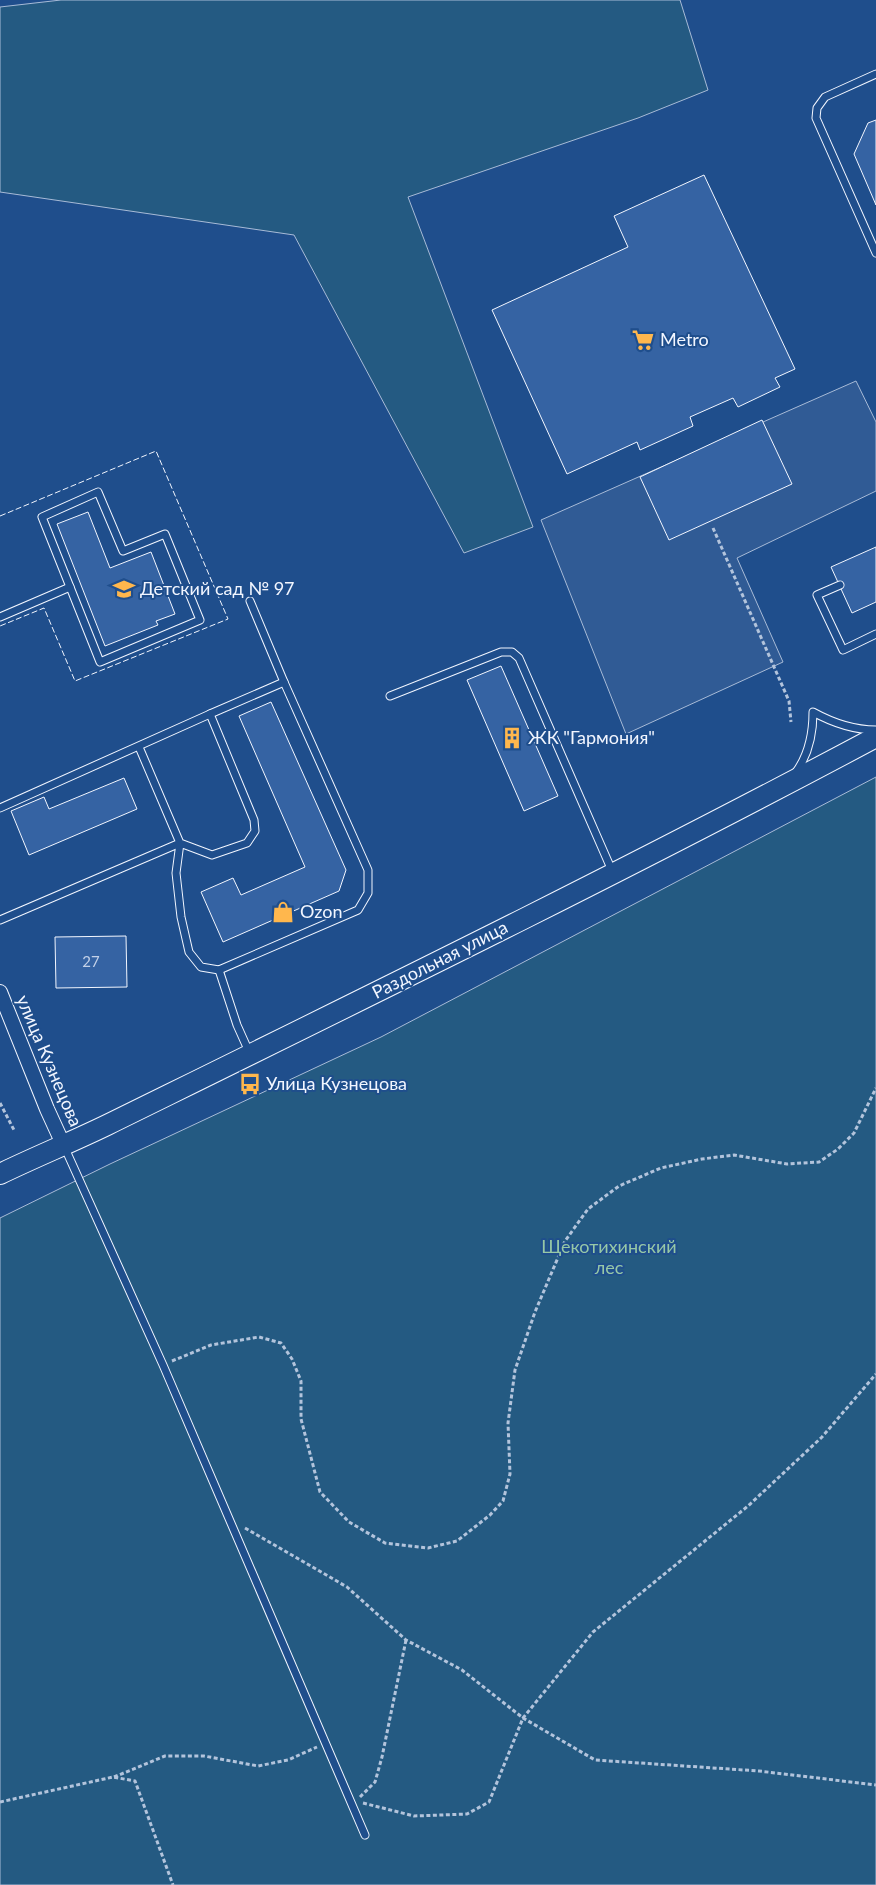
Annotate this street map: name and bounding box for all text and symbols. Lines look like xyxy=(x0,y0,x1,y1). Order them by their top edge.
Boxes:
supermarket icon: Metro xyxy=(630,327,656,353)
place label: Metro xyxy=(660,328,709,350)
school or university icon: Детский сад № 97 xyxy=(111,576,137,602)
place label: Детский сад № 97 xyxy=(140,577,295,599)
building icon: ЖК "Гармония" xyxy=(499,725,525,751)
place label: ЖК "Гармония" xyxy=(528,726,655,748)
shop icon: Ozon xyxy=(270,899,296,925)
place label: Ozon xyxy=(300,900,342,922)
street label: Раздольная улица xyxy=(368,915,511,1003)
house number: 27 xyxy=(82,952,100,970)
street label: улица Кузнецова xyxy=(12,992,88,1130)
bus stop icon: Улица Кузнецова xyxy=(237,1071,263,1097)
place label: Улица Кузнецова xyxy=(266,1072,407,1094)
park label: Щекотихинский лес xyxy=(541,1235,677,1278)

